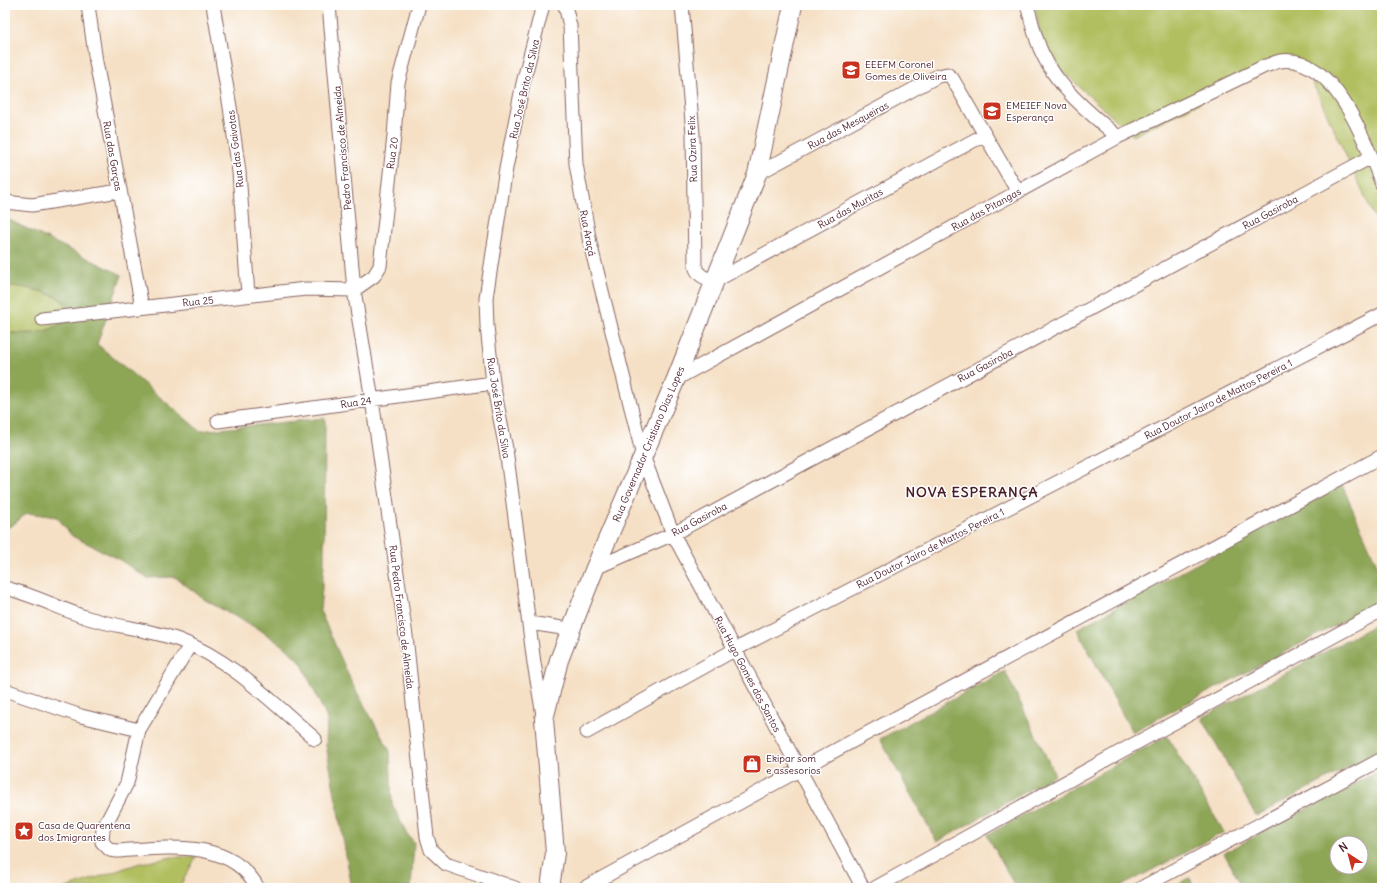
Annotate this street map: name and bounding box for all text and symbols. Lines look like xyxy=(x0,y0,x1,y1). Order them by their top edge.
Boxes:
street label: Rua José Brito da Silva xyxy=(507,38,542,140)
place label: EEEFM Coronel Gomes de Oliveira xyxy=(865,58,947,83)
school or university icon: EEEFM Coronel Gomes de Oliveira xyxy=(840,59,862,81)
street label: Pedro Francisco de Almeida xyxy=(331,85,354,211)
street label: Rua das Mesqueiras xyxy=(806,98,891,152)
place label: EMEIEF Nova Esperança xyxy=(1006,99,1067,124)
school or university icon: EMEIEF Nova Esperança xyxy=(981,100,1003,122)
street label: Rua das Gaivotas xyxy=(224,109,247,188)
street label: Rua Ozira Felix xyxy=(685,115,700,183)
street label: Rua das Garças xyxy=(100,120,125,193)
street label: Rua 20 xyxy=(384,136,401,170)
street label: Rua das Muritas xyxy=(815,185,886,232)
street label: Rua das Pitangas xyxy=(949,185,1024,234)
street label: Rua Gasiroba xyxy=(1240,192,1300,232)
street label: Rua Araçá xyxy=(577,209,598,258)
street label: Rua 25 xyxy=(182,293,215,310)
street label: Rua Gasiroba xyxy=(955,345,1015,385)
street label: Rua Doutor Jairo de Mattos Pereira 1 xyxy=(1142,356,1294,443)
street label: Rua José Brito da Silva xyxy=(484,357,513,460)
street label: Rua Governador Cristiano Dias Lopes xyxy=(610,364,687,524)
street label: Rua 24 xyxy=(340,394,373,411)
district label: NOVA ESPERANÇA xyxy=(905,483,1039,501)
street label: Rua Gasiroba xyxy=(669,499,729,539)
street label: Rua Doutor Jairo de Mattos Pereira 1 xyxy=(854,505,1006,592)
street label: Rua Pedro Francisco de Almeida xyxy=(386,544,417,690)
street label: Rua Hugo Gomes dos Santos xyxy=(711,614,784,735)
place label: Ekipar som e assesorios xyxy=(766,752,821,777)
shop icon: Ekipar som e assesorios xyxy=(741,753,763,775)
place label: Casa de Quarentena dos Imigrantes xyxy=(38,819,131,844)
place icon: Casa de Quarentena dos Imigrantes xyxy=(13,820,35,842)
north arrow xyxy=(1329,835,1369,875)
text: N xyxy=(1336,839,1350,855)

